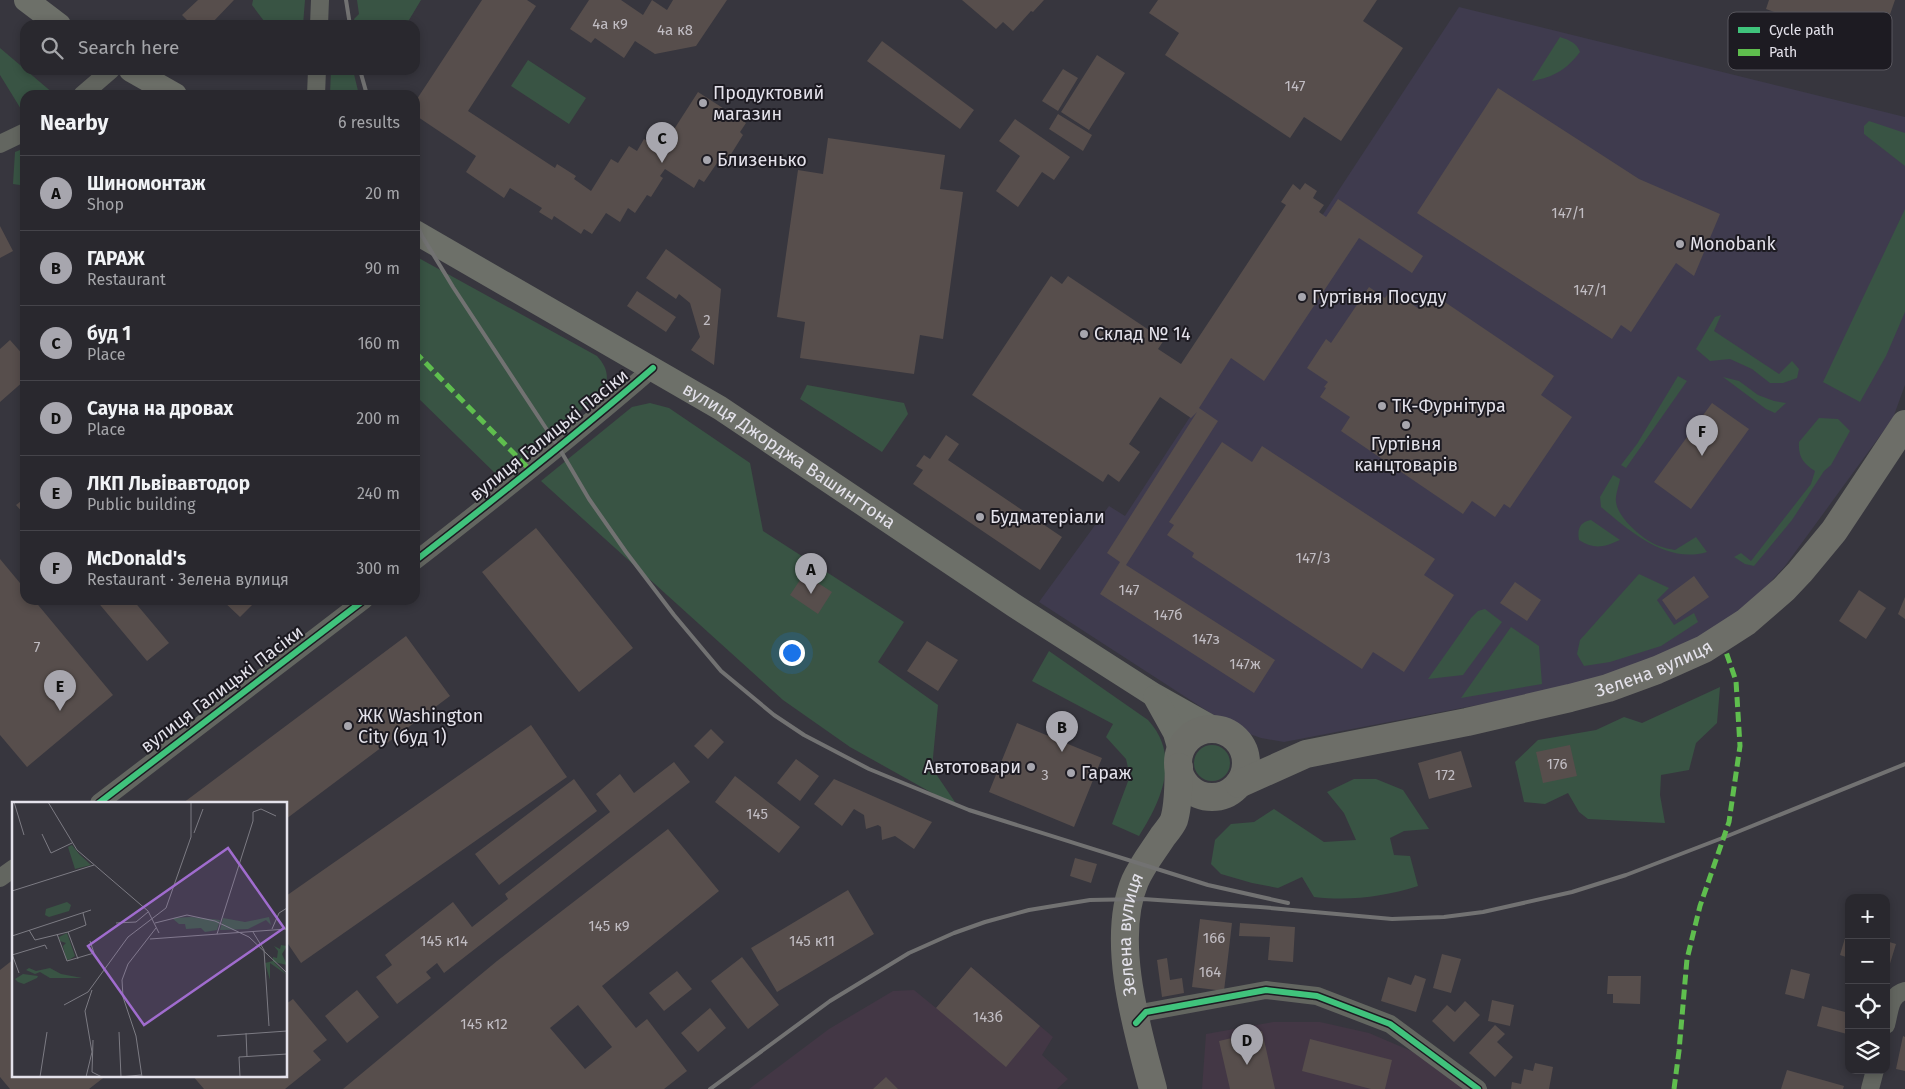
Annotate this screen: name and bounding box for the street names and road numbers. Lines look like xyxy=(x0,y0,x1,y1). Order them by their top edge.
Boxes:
street label: вулиця Галицькі Пасіки xyxy=(465,364,633,506)
street label: вулиця Джорджа Вашингтона xyxy=(679,378,900,534)
street label: вулиця Галицькі Пасіки xyxy=(136,621,308,757)
street label: Зелена вулиця xyxy=(1593,635,1717,702)
street label: Зелена вулиця xyxy=(1114,869,1148,998)

